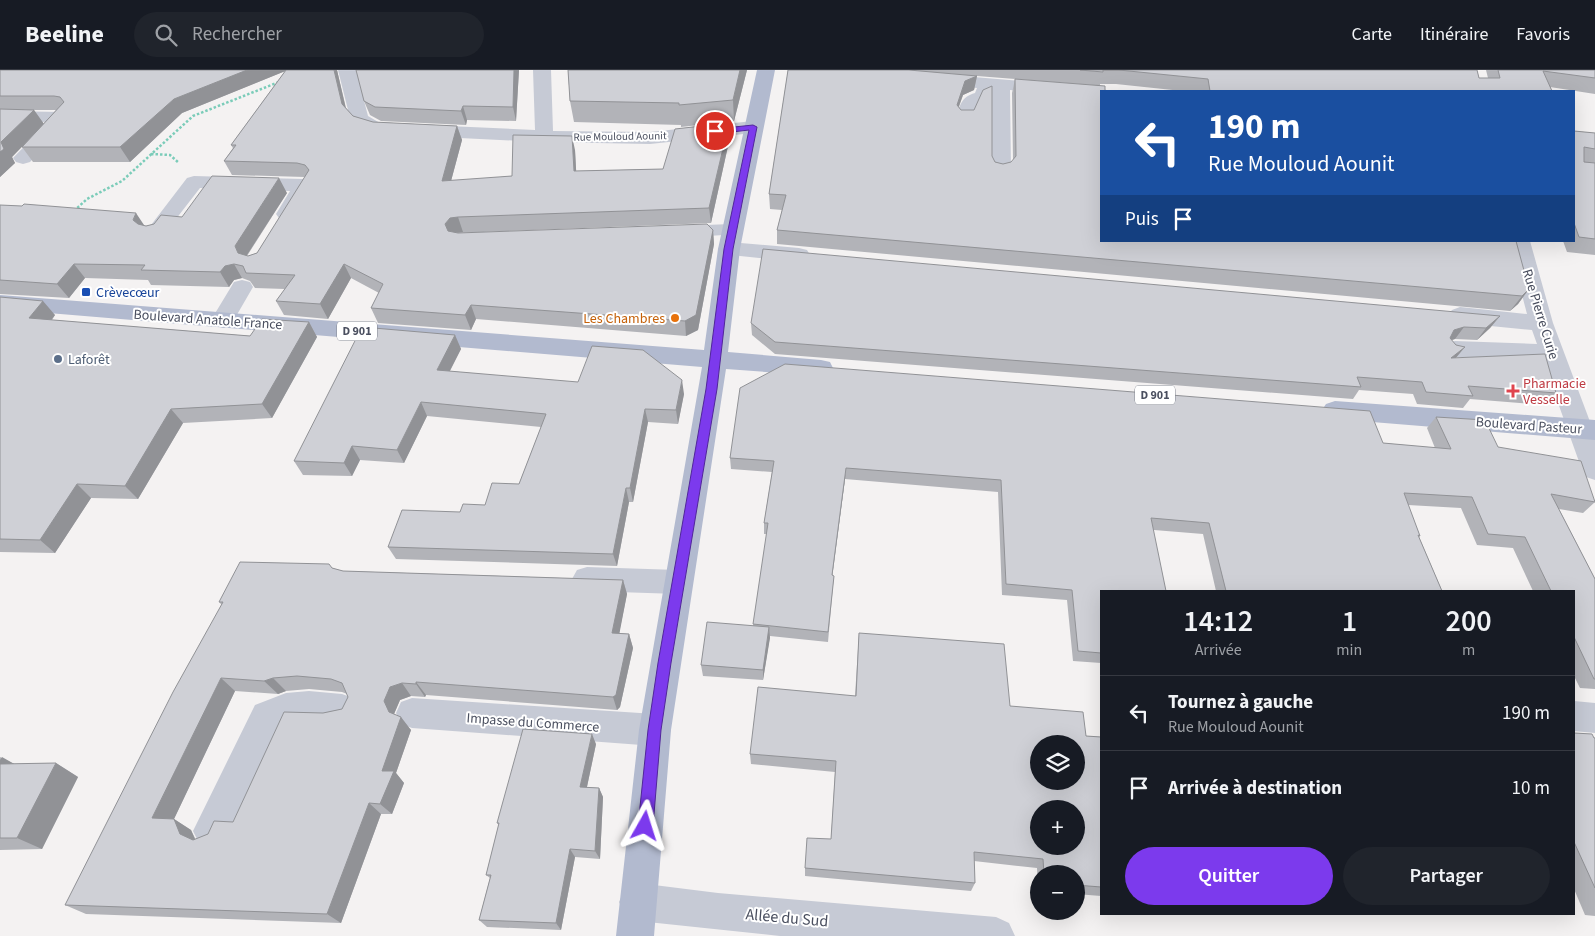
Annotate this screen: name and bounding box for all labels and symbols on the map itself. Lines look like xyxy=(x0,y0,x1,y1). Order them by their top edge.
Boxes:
pin xyxy=(694,110,736,152)
street label: Rue Mouloud Aounit xyxy=(573,128,667,145)
street label: Rue Pierre Curie xyxy=(1517,267,1563,362)
place label: Crèvecœur xyxy=(96,283,160,303)
marker: Crèvecœur xyxy=(80,286,92,298)
street label: Boulevard Anatole France xyxy=(133,305,283,335)
place label: Les Chambres xyxy=(583,309,665,329)
marker: Les Chambres xyxy=(669,312,681,324)
road number: D 901 xyxy=(337,322,377,340)
place label: Laforêt xyxy=(68,350,110,370)
marker: Laforêt xyxy=(52,353,64,365)
place label: Pharmacie Vesselle xyxy=(1523,374,1586,410)
marker: Pharmacie Vesselle xyxy=(1507,385,1519,397)
road number: D 901 xyxy=(1135,386,1175,404)
street label: Boulevard Pasteur xyxy=(1475,412,1583,440)
street label: Impasse du Commerce xyxy=(466,708,600,738)
position arrow xyxy=(618,799,670,851)
street label: Allée du Sud xyxy=(745,903,829,933)

